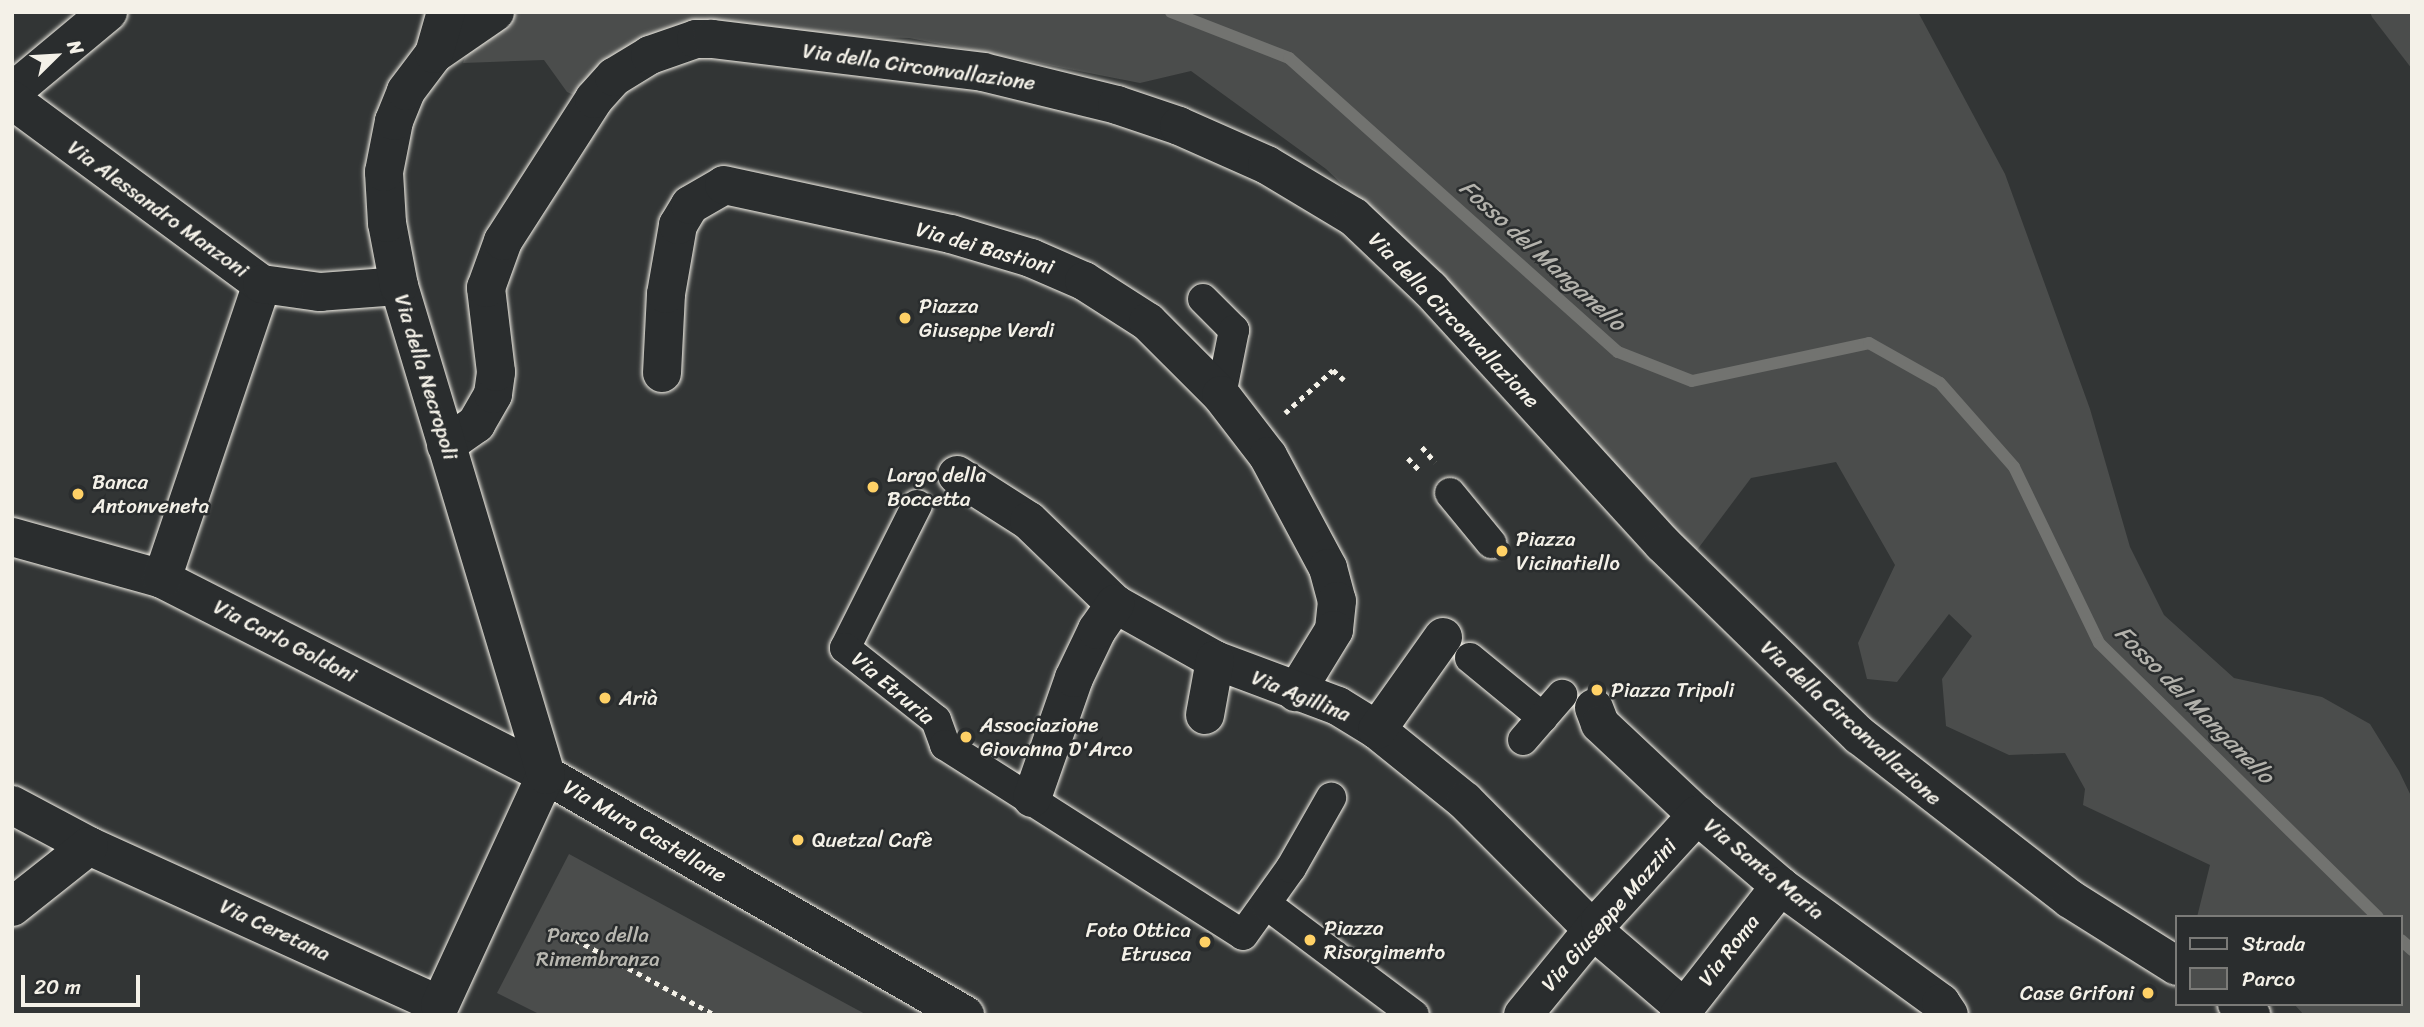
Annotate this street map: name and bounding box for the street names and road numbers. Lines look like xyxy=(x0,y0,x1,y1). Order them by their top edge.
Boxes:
street label: Via della Circonvallazione xyxy=(801,38,1037,96)
street label: Via Alessandro Manzoni xyxy=(63,135,253,283)
street label: Via dei Bastioni xyxy=(913,216,1057,280)
street label: Via della Circonvallazione xyxy=(1363,227,1545,413)
street label: Via della Necropoli xyxy=(389,291,463,463)
street label: Via Carlo Goldoni xyxy=(209,594,361,688)
street label: Via della Circonvallazione xyxy=(1755,635,1947,811)
street label: Via Etruria xyxy=(847,646,939,730)
street label: Via Agillina xyxy=(1248,665,1354,727)
street label: Via Mura Castellane xyxy=(559,774,731,888)
street label: Via Santa Maria xyxy=(1699,813,1829,925)
street label: Via Giuseppe Mazzini xyxy=(1536,834,1682,996)
street label: Via Ceretana xyxy=(216,893,334,967)
street label: Via Roma xyxy=(1693,909,1765,991)

